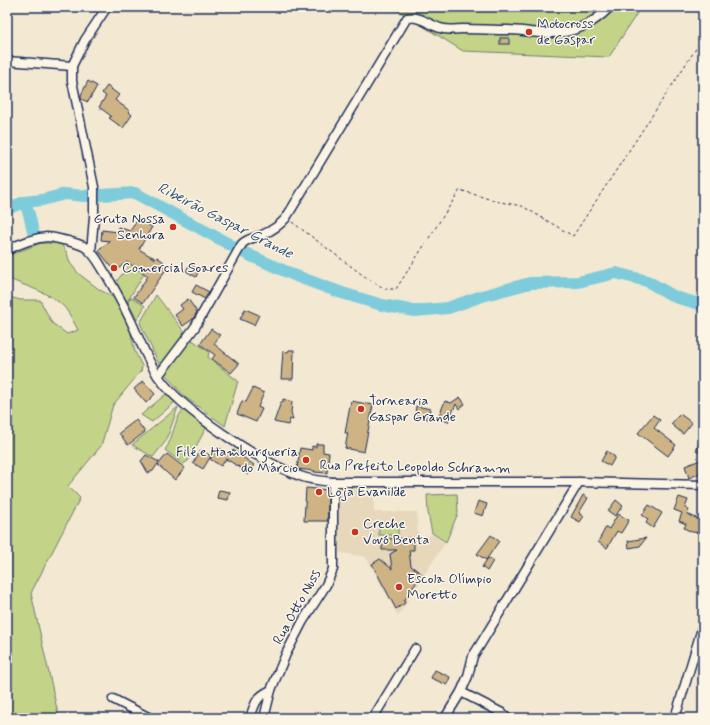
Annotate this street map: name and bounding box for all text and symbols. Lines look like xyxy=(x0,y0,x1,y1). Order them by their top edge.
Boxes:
place label: Motocross de Gaspar xyxy=(537,15,595,49)
marker: Motocross de Gaspar xyxy=(524,27,534,37)
water label: Ribeirão Gaspar Grande xyxy=(154,178,297,264)
place label: Gruta Nossa Senhora xyxy=(93,210,165,244)
marker: Gruta Nossa Senhora xyxy=(168,222,178,232)
place label: Comercial Soares xyxy=(122,259,228,277)
marker: Comercial Soares xyxy=(109,263,119,273)
place label: Tornearia Gaspar Grande xyxy=(369,392,456,426)
marker: Tornearia Gaspar Grande xyxy=(356,404,366,414)
place label: Filé e Hamburgueria do Márcio xyxy=(176,443,298,477)
marker: Filé e Hamburgueria do Márcio xyxy=(301,455,311,465)
street label: Rua Prefeito Leopoldo Schramm xyxy=(319,456,511,478)
place label: Loja Evanilde xyxy=(327,483,407,501)
marker: Loja Evanilde xyxy=(314,487,324,497)
place label: Creche Vovó Benta xyxy=(363,515,430,549)
marker: Creche Vovó Benta xyxy=(350,527,360,537)
street label: Rua Otto Nuss xyxy=(269,566,325,648)
place label: Escola Olímpio Moretto xyxy=(407,570,492,604)
marker: Escola Olímpio Moretto xyxy=(394,582,404,592)

